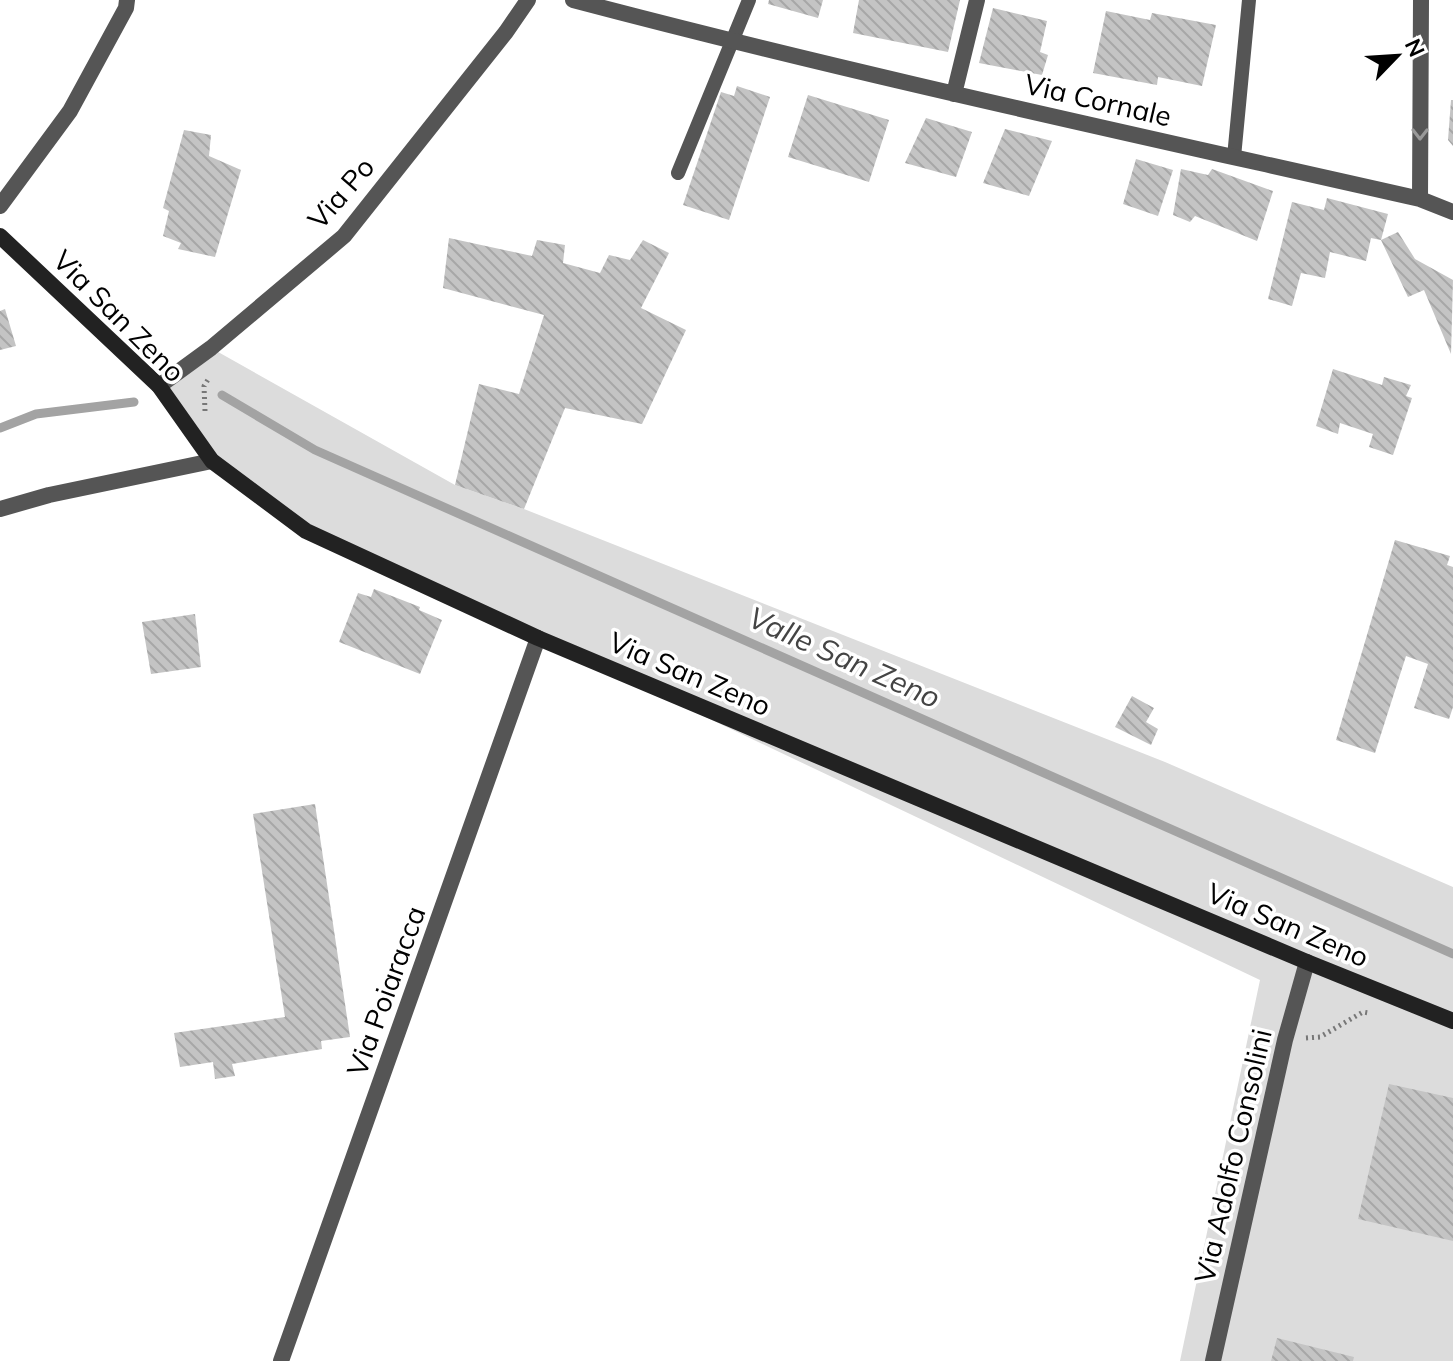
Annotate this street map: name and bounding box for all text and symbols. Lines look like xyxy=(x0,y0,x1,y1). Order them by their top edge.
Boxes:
north arrow xyxy=(1357,16,1437,96)
text: N xyxy=(1399,34,1431,61)
street label: Via Cornale xyxy=(1021,66,1175,133)
one-way arrow xyxy=(1411,128,1429,141)
street label: Via Po xyxy=(300,150,381,236)
street label: Via San Zeno xyxy=(46,242,193,389)
water label: Valle San Zeno xyxy=(742,598,946,716)
street label: Via San Zeno xyxy=(604,624,776,723)
street label: Via San Zeno xyxy=(1202,875,1374,974)
street label: Via Poiaracca xyxy=(339,901,432,1081)
street label: Via Adolfo Consolini xyxy=(1186,1026,1279,1286)

